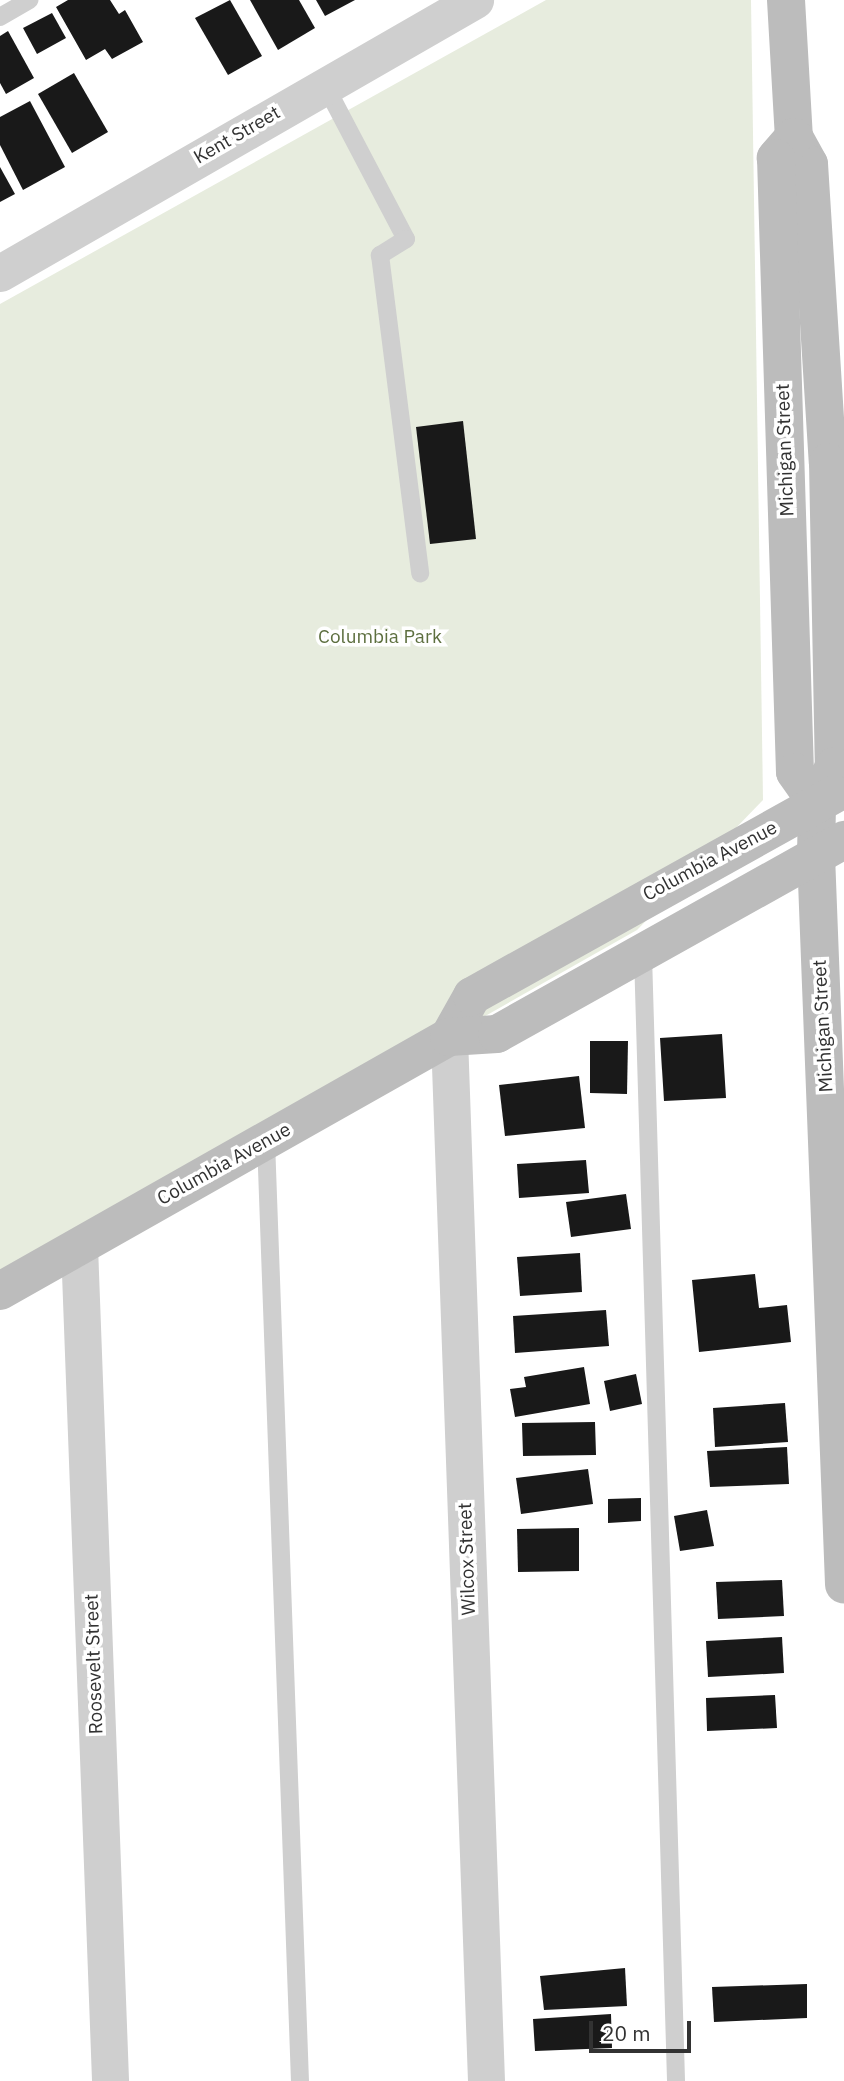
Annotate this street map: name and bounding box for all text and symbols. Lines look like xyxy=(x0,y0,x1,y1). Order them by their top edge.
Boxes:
street label: Kent Street xyxy=(190,101,284,169)
street label: Michigan Street xyxy=(771,383,799,517)
park label: Columbia Park xyxy=(318,626,442,648)
street label: Columbia Avenue xyxy=(639,816,781,906)
street label: Michigan Street xyxy=(808,959,838,1093)
street label: Columbia Avenue xyxy=(153,1118,295,1210)
street label: Wilcox Street xyxy=(454,1502,480,1616)
street label: Roosevelt Street xyxy=(80,1593,108,1735)
scale bar xyxy=(592,2008,694,2052)
text: 20 m xyxy=(602,2019,651,2047)

